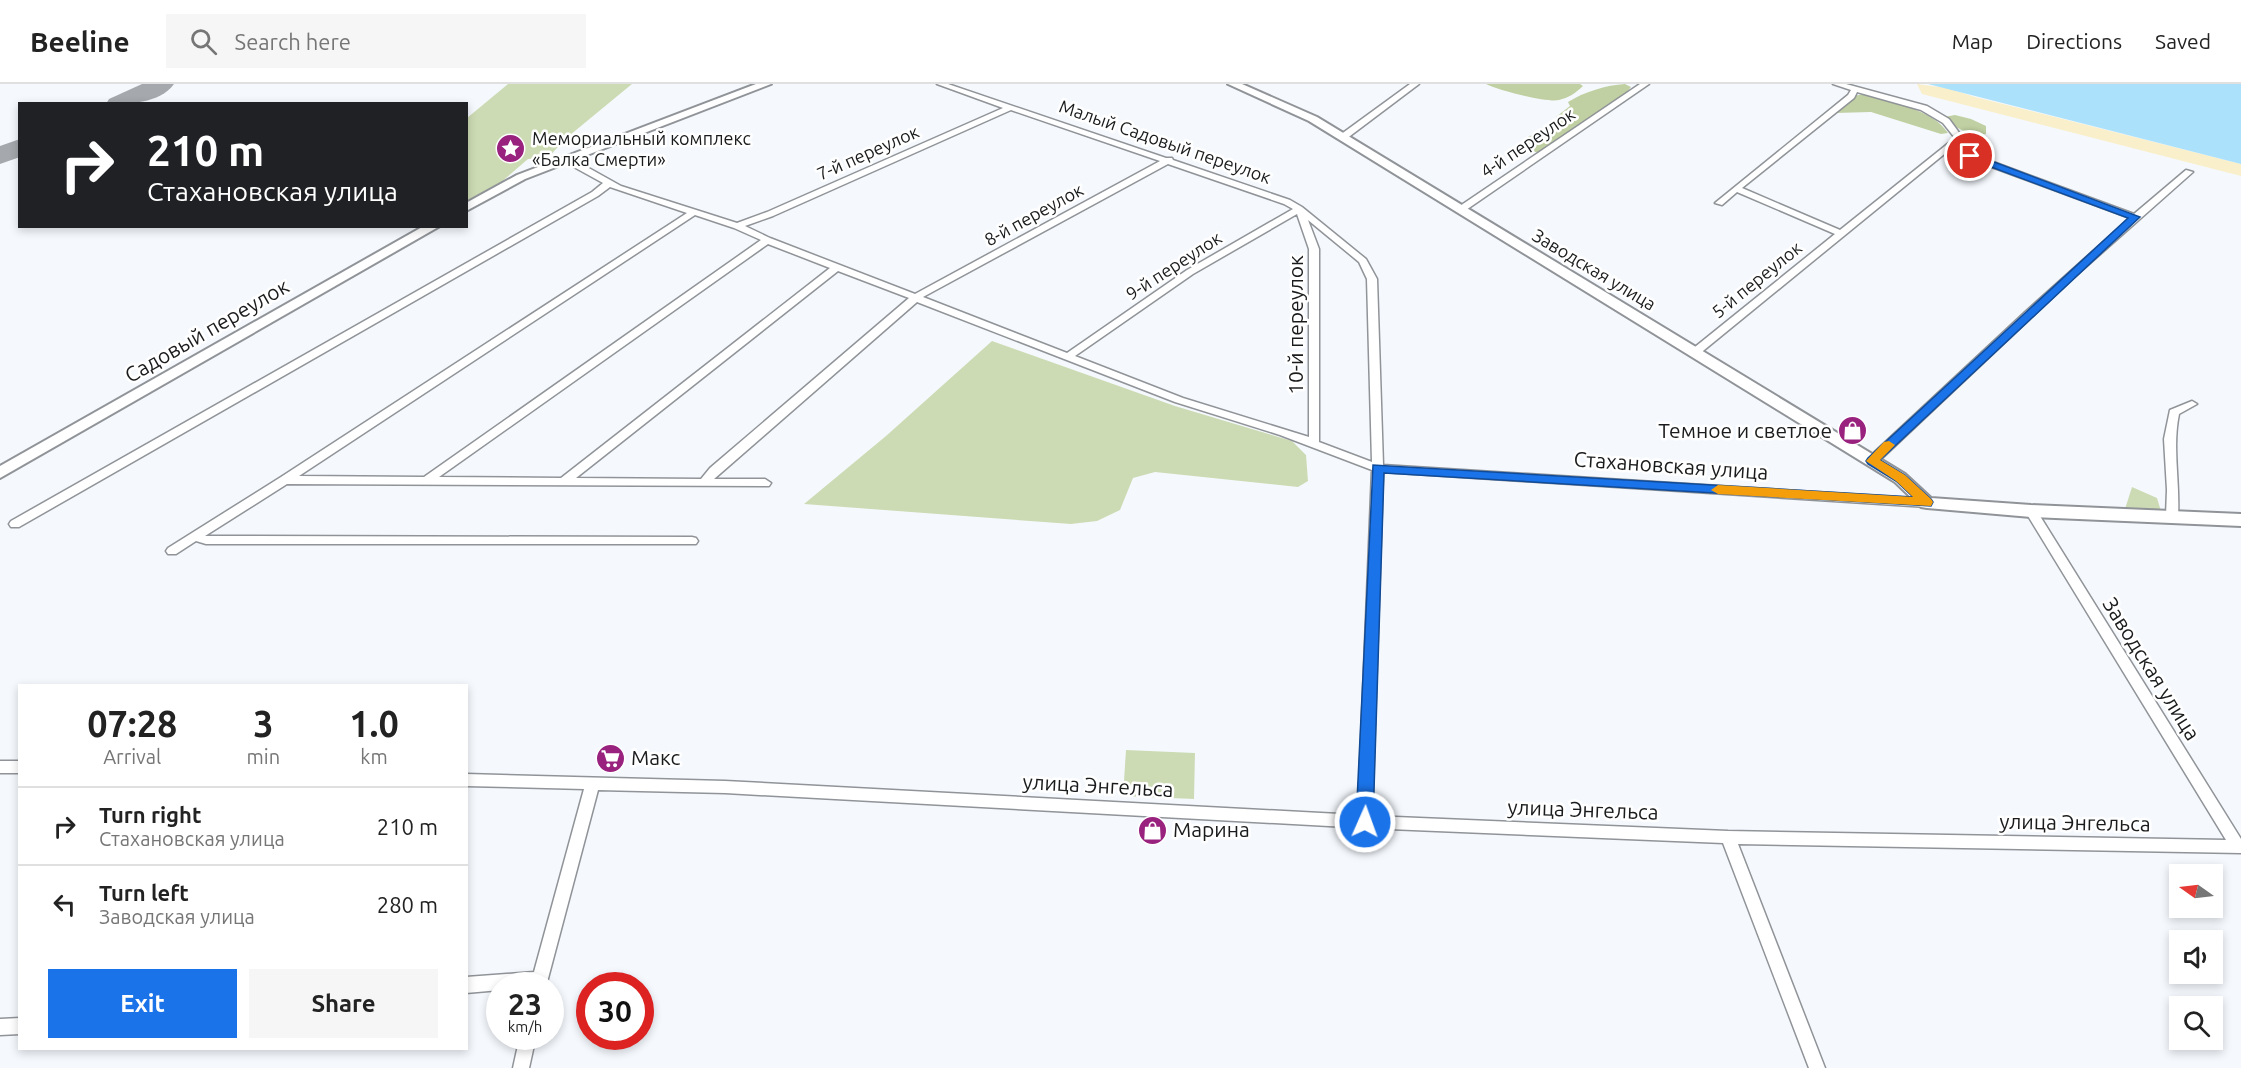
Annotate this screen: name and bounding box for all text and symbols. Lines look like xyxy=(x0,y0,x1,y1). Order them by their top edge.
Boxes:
search box xyxy=(166,14,586,68)
icon: search xyxy=(187,25,220,58)
text: Beeline xyxy=(30,26,130,57)
text: Search here xyxy=(235,29,351,54)
text: Map xyxy=(1952,29,1993,53)
text: Directions xyxy=(2026,29,2122,53)
text: Saved xyxy=(2155,29,2211,53)
street label: Малый Садовый переулок xyxy=(1057,95,1274,187)
street label: 4-й переулок xyxy=(1476,103,1578,181)
street label: 7-й переулок xyxy=(813,121,922,184)
icon: right xyxy=(48,126,126,204)
text: 210 m xyxy=(147,127,264,174)
place label: Мемориальный комплекс «Балка Смерти» xyxy=(532,128,751,169)
pin xyxy=(1944,130,1995,181)
place icon: Мемориальный комплекс «Балка Смерти» xyxy=(495,133,527,165)
icon: arrive xyxy=(1953,139,1986,172)
text: Стахановская улица xyxy=(147,176,398,206)
street label: 8-й переулок xyxy=(981,179,1086,249)
street label: Заводская улица xyxy=(1529,224,1660,314)
street label: 9-й переулок xyxy=(1122,227,1225,303)
street label: 5-й переулок xyxy=(1707,237,1805,321)
street label: 10-й переулок xyxy=(1283,255,1307,395)
street label: Садовый переулок xyxy=(120,273,293,387)
shop icon: Темное и светлое xyxy=(1837,415,1869,447)
place label: Темное и светлое xyxy=(1658,418,1832,442)
street label: Стахановская улица xyxy=(1573,446,1769,484)
street label: Заводская улица xyxy=(2098,593,2205,744)
text: 07:28 xyxy=(87,703,177,744)
text: 3 xyxy=(253,703,273,744)
text: 1.0 xyxy=(349,703,399,744)
supermarket icon: Макс xyxy=(594,742,626,774)
text: Arrival xyxy=(103,745,161,768)
text: min xyxy=(247,745,280,768)
text: km xyxy=(360,745,388,768)
place label: Макс xyxy=(631,745,681,769)
street label: улица Энгельса xyxy=(1022,769,1174,801)
position arrow xyxy=(1333,790,1397,854)
street label: улица Энгельса xyxy=(1507,794,1659,824)
text: Turn right xyxy=(99,802,201,827)
street label: улица Энгельса xyxy=(1999,809,2151,835)
icon: right xyxy=(48,810,81,843)
text: 210 m xyxy=(377,814,438,839)
shop icon: Марина xyxy=(1136,814,1168,846)
place label: Марина xyxy=(1173,817,1250,841)
text: Стахановская улица xyxy=(99,827,285,850)
north arrow xyxy=(2169,864,2223,918)
map controls xyxy=(2169,864,2223,1050)
text: Turn left xyxy=(99,880,189,905)
icon: left xyxy=(48,888,81,921)
text: 280 m xyxy=(377,892,438,917)
text: Заводская улица xyxy=(99,905,255,928)
button: sound xyxy=(2169,930,2223,984)
button: Exit xyxy=(48,969,237,1038)
button: Share xyxy=(249,969,438,1038)
speed limit sign: 30 xyxy=(576,972,654,1050)
text: 23 xyxy=(508,987,542,1021)
button: search xyxy=(2169,996,2223,1050)
text: km/h xyxy=(508,1018,542,1035)

